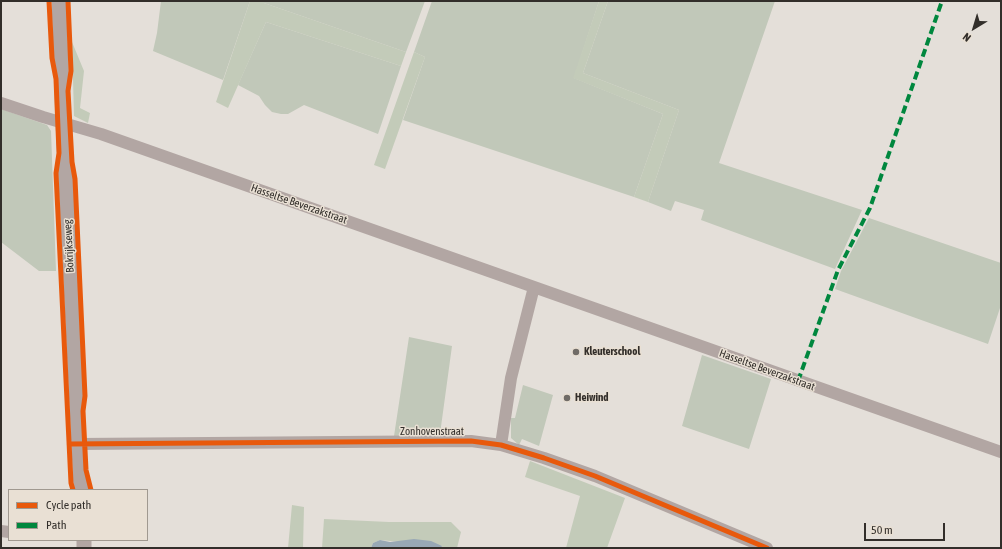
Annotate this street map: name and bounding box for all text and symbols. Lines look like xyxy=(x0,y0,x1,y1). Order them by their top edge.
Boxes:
north arrow xyxy=(954,8,994,48)
text: N xyxy=(960,31,973,44)
street label: Hasseltse Beverzakstraat xyxy=(249,181,349,227)
street label: Bokrijkseweg xyxy=(61,219,77,273)
place label: Kleuterschool xyxy=(584,345,640,359)
marker: Kleuterschool xyxy=(571,347,581,357)
street label: Hasseltse Beverzakstraat xyxy=(717,347,817,393)
place label: Heiwind xyxy=(575,391,609,405)
marker: Heiwind xyxy=(562,393,572,403)
street label: Zonhovenstraat xyxy=(400,425,464,439)
legend xyxy=(8,489,148,541)
text: Cycle path xyxy=(46,498,91,512)
scale bar xyxy=(866,515,947,541)
text: Path xyxy=(46,518,67,532)
text: 50 m xyxy=(871,523,893,537)

